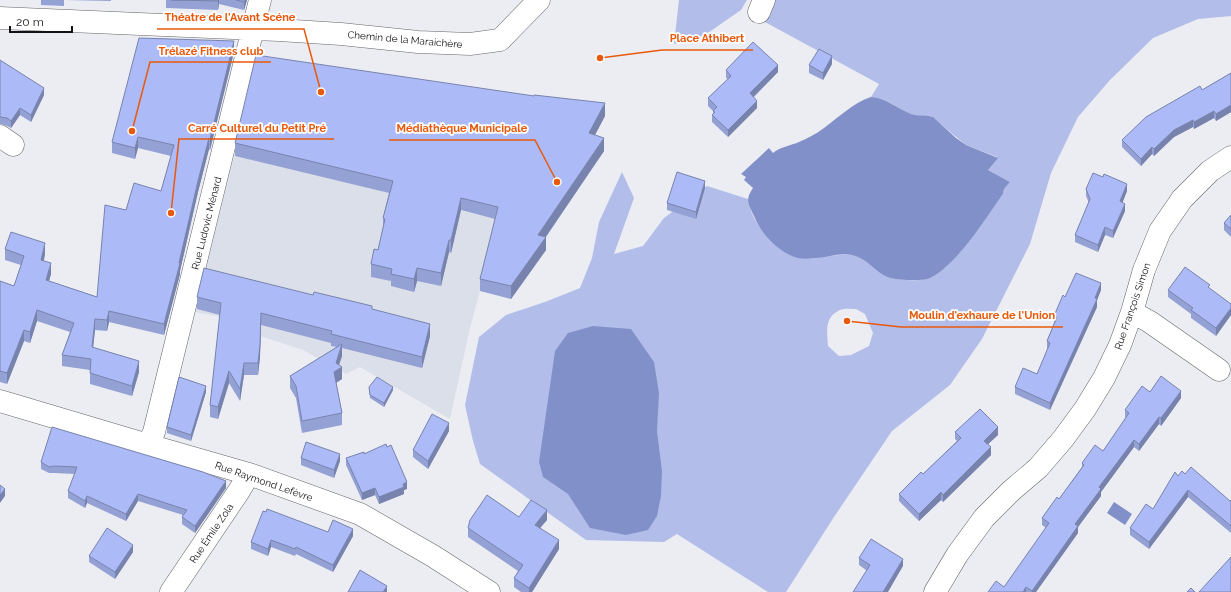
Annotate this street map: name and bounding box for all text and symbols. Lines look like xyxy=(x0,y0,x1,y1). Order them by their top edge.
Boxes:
callout: Théatre de l'Avant Scéne xyxy=(157,6,304,29)
scale bar xyxy=(10,8,72,34)
text: Théatre de l'Avant Scéne xyxy=(165,11,296,24)
text: 20 m xyxy=(16,15,44,29)
callout: Place Athibert xyxy=(662,27,753,50)
street label: Chemin de la Maraichère xyxy=(347,29,463,50)
text: Place Athibert xyxy=(670,32,745,45)
callout: Trélazé Fitness club xyxy=(150,39,271,62)
text: Trélazé Fitness club xyxy=(159,45,263,58)
callout: Carré Culturel du Petit Pré xyxy=(179,116,334,139)
callout: Médiathèque Municipale xyxy=(389,117,535,140)
text: Carré Culturel du Petit Pré xyxy=(188,122,327,135)
text: Médiathèque Municipale xyxy=(397,122,528,135)
street label: Rue Ludovic Ménard xyxy=(190,175,223,271)
street label: Rue François Simon xyxy=(1112,261,1153,351)
callout: Moulin d'exhaure de l'Union xyxy=(901,304,1063,327)
text: Moulin d'exhaure de l'Union xyxy=(909,309,1055,322)
street label: Rue Raymond Lefèvre xyxy=(214,460,314,503)
street label: Rue Émile Zola xyxy=(187,501,235,565)

